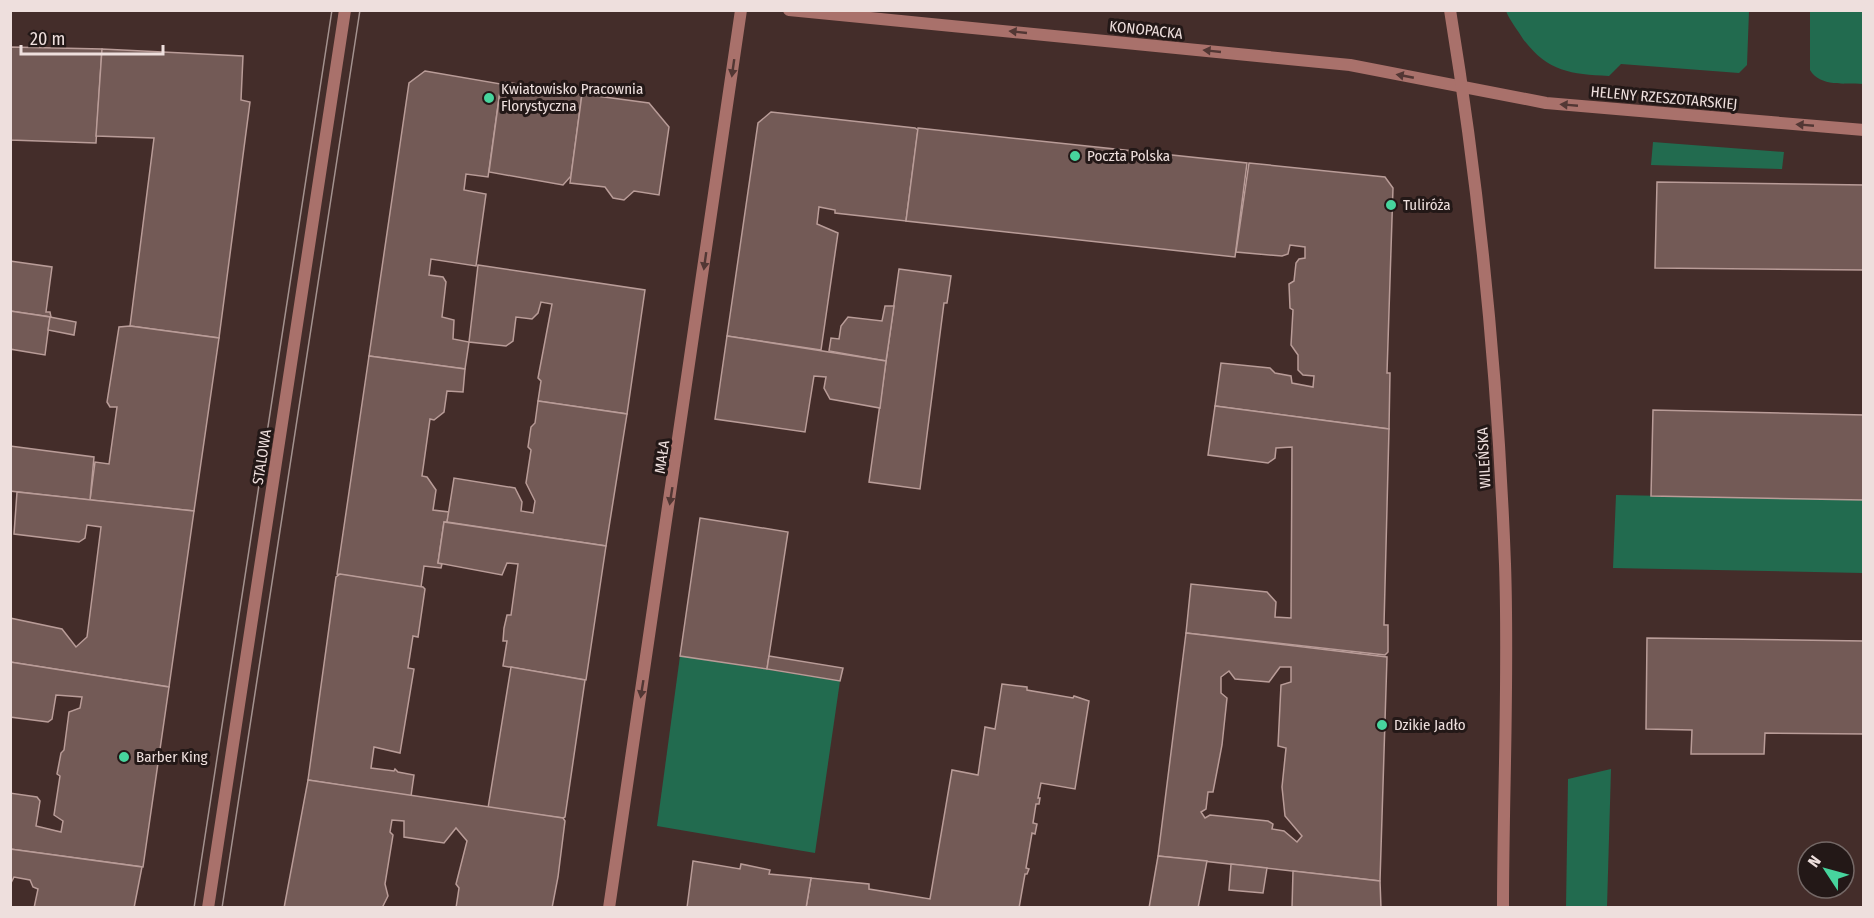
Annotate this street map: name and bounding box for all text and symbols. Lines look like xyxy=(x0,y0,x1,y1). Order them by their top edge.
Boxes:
street label: KONOPACKA xyxy=(1108,17,1184,43)
scale bar xyxy=(21,18,164,56)
text: 20 m xyxy=(30,28,65,50)
one-way arrow xyxy=(1008,28,1027,37)
one-way arrow xyxy=(1203,46,1222,56)
one-way arrow xyxy=(728,59,737,78)
one-way arrow xyxy=(1396,71,1415,80)
place label: Kwiatowisko Pracownia Florystyczna xyxy=(501,80,643,115)
street label: HELENY RZESZOTARSKIEJ xyxy=(1590,83,1738,113)
marker: Kwiatowisko Pracownia Florystyczna xyxy=(482,91,496,105)
one-way arrow xyxy=(1560,100,1579,110)
one-way arrow xyxy=(1796,120,1815,130)
place label: Poczta Polska xyxy=(1087,147,1170,165)
marker: Poczta Polska xyxy=(1068,149,1082,163)
place label: Tuliróża xyxy=(1403,196,1451,214)
marker: Tuliróża xyxy=(1384,198,1398,212)
one-way arrow xyxy=(701,252,710,271)
street label: WILEŃSKA xyxy=(1473,427,1495,489)
street label: STALOWA xyxy=(249,428,275,486)
street label: MAŁA xyxy=(651,439,673,475)
one-way arrow xyxy=(667,487,676,506)
one-way arrow xyxy=(638,679,647,698)
place label: Dzikie Jadło xyxy=(1394,716,1466,734)
marker: Dzikie Jadło xyxy=(1375,718,1389,732)
place label: Barber King xyxy=(136,748,208,766)
marker: Barber King xyxy=(117,750,131,764)
north arrow xyxy=(1796,840,1856,900)
text: N xyxy=(1804,852,1825,871)

